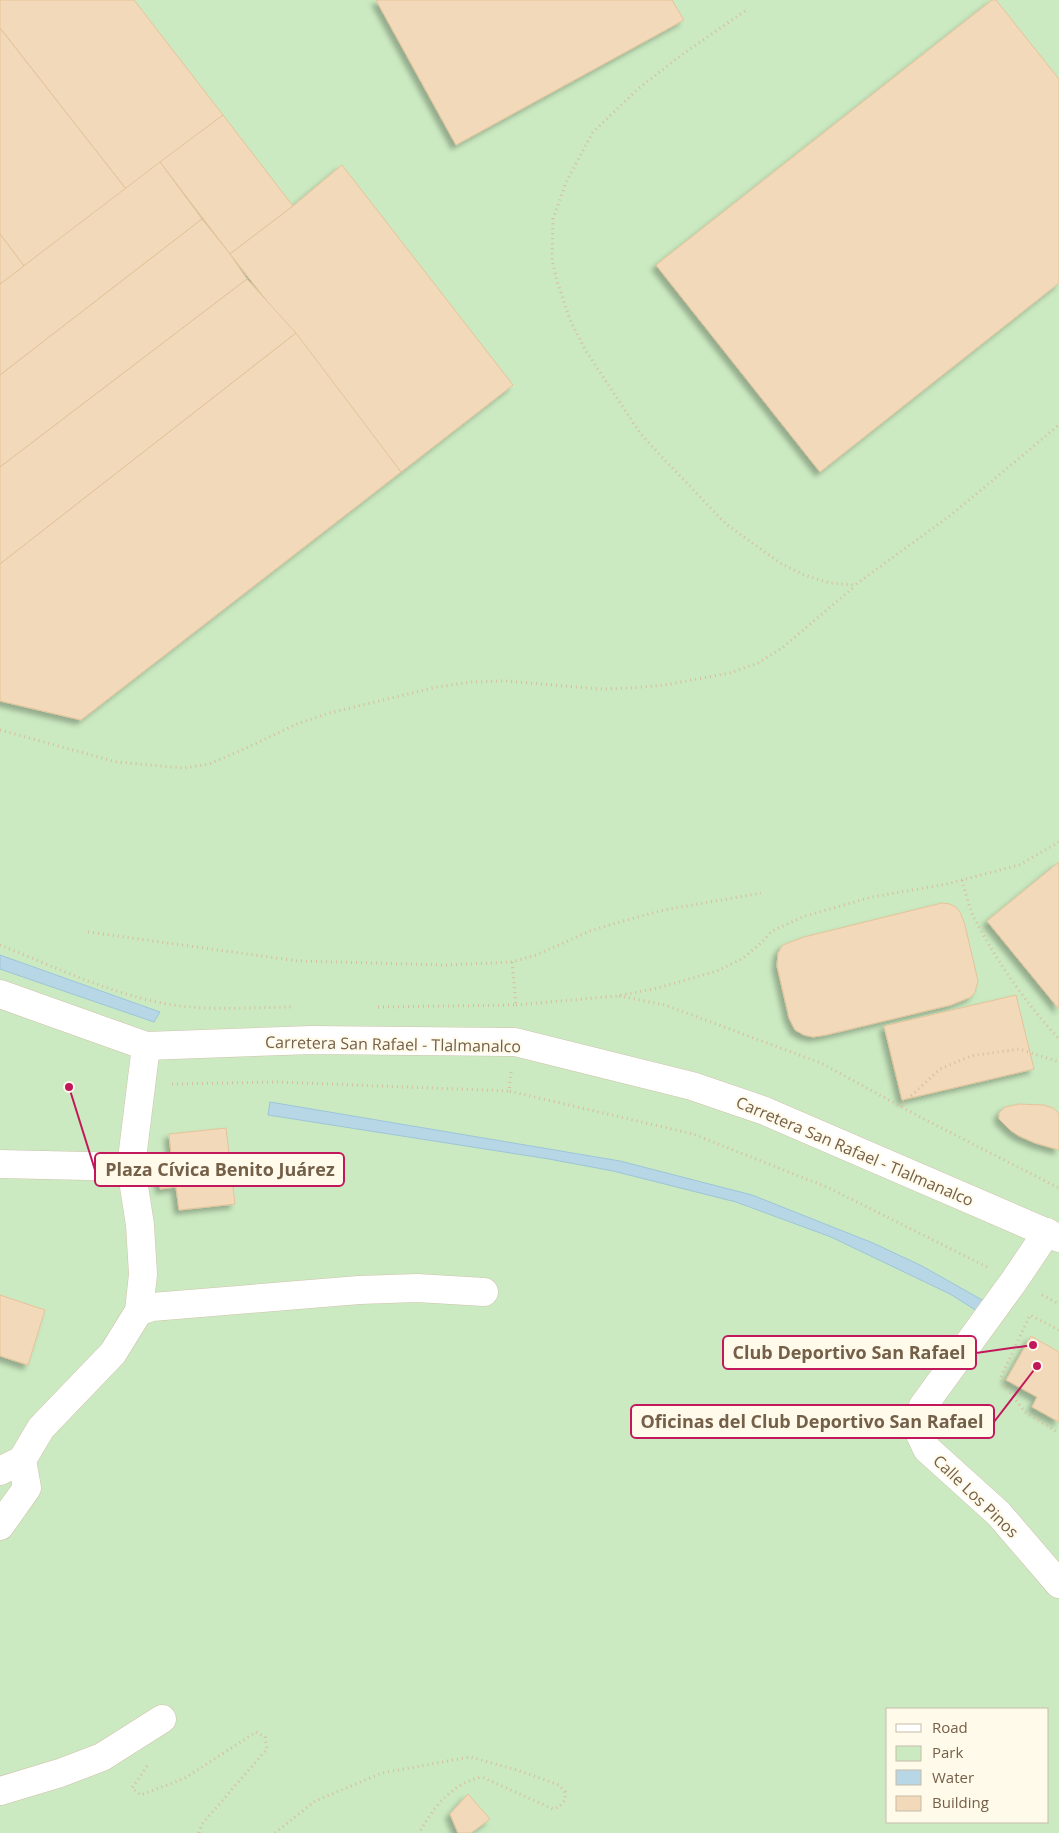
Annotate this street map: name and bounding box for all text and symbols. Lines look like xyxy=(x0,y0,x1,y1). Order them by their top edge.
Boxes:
street label: Carretera San Rafael - Tlalmanalco xyxy=(265,1031,521,1057)
street label: Carretera San Rafael - Tlalmanalco xyxy=(733,1091,977,1211)
callout: Plaza Cívica Benito Juárez xyxy=(95,1153,344,1186)
text: Plaza Cívica Benito Juárez xyxy=(105,1157,335,1181)
callout: Club Deportivo San Rafael xyxy=(723,1336,976,1369)
text: Club Deportivo San Rafael xyxy=(733,1340,965,1364)
callout: Oficinas del Club Deportivo San Rafael xyxy=(631,1405,994,1438)
text: Oficinas del Club Deportivo San Rafael xyxy=(641,1409,983,1433)
street label: Calle Los Pinos xyxy=(929,1450,1023,1542)
legend xyxy=(886,1708,1049,1823)
text: Road xyxy=(932,1717,968,1737)
text: Park xyxy=(932,1742,963,1762)
text: Water xyxy=(932,1767,974,1787)
text: Building xyxy=(932,1792,989,1812)

